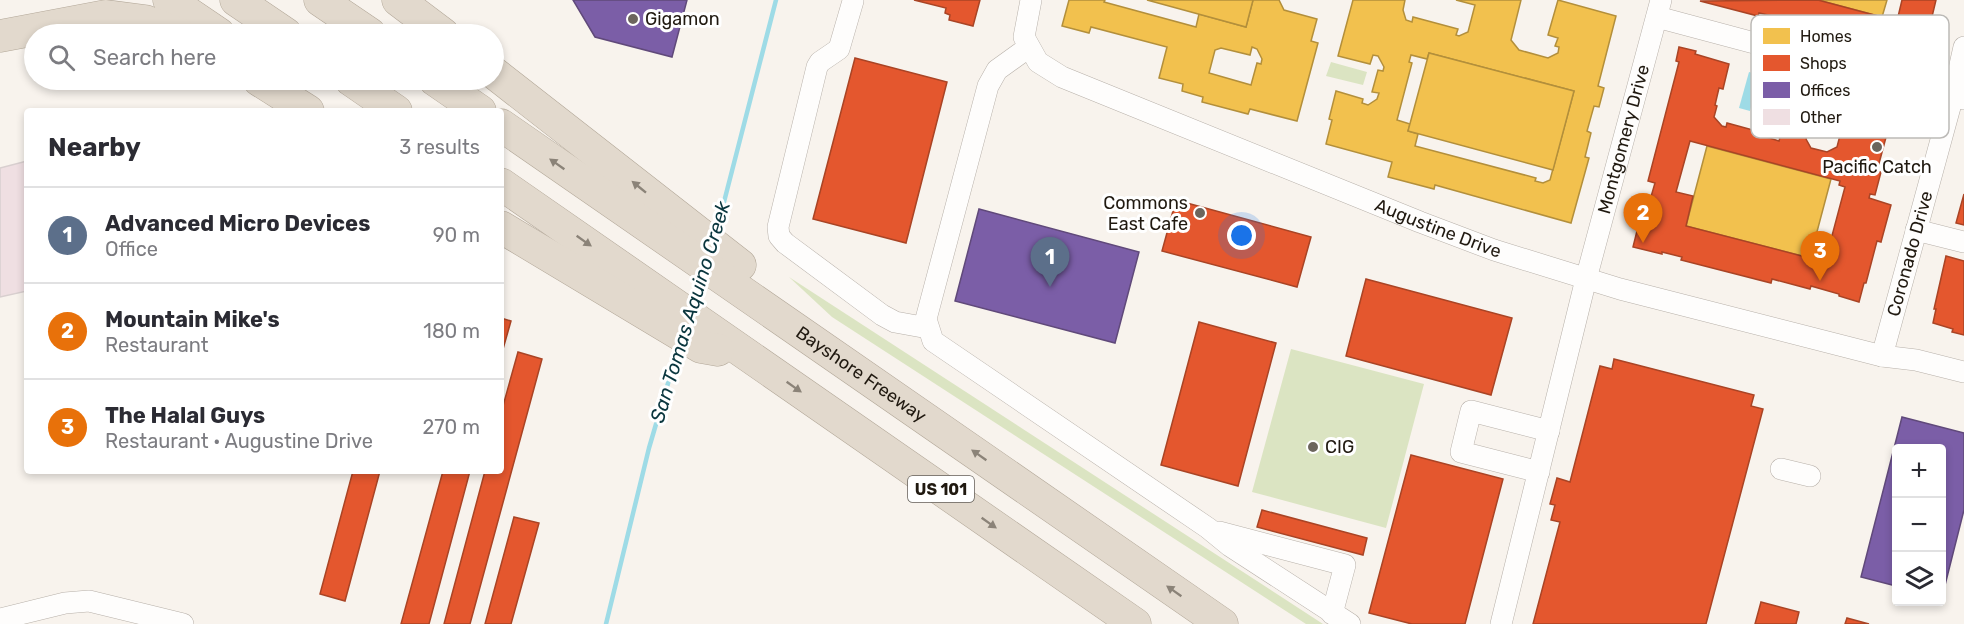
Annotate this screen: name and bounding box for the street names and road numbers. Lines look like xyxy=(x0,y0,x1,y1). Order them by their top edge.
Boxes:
street label: Montgomery Drive xyxy=(1593,62,1654,216)
street label: Coronado Drive xyxy=(1882,189,1938,319)
street label: Augustine Drive xyxy=(1372,194,1504,263)
street label: Bayshore Freeway xyxy=(792,321,931,427)
road number: US 101 xyxy=(908,476,974,502)

